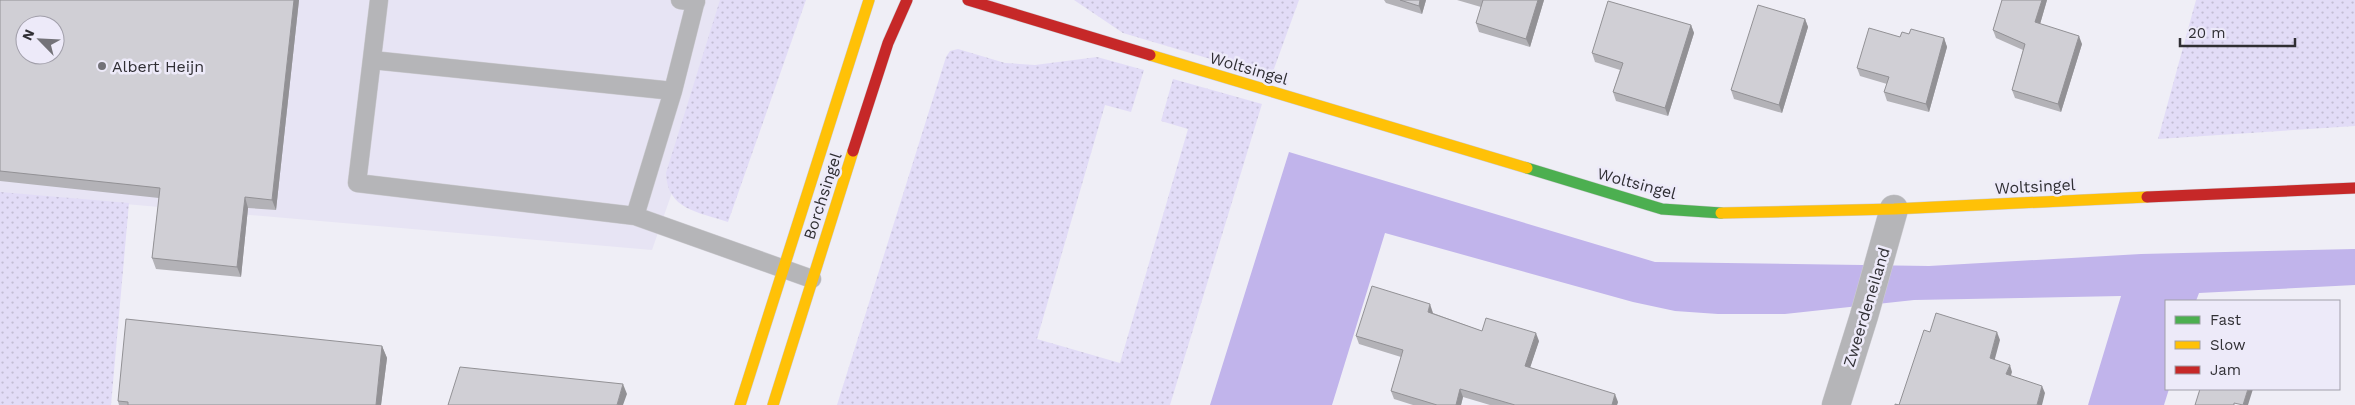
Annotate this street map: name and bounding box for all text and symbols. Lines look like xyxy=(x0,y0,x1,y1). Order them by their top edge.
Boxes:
north arrow xyxy=(15,15,65,65)
scale bar xyxy=(2180,15,2295,47)
text: 20 m xyxy=(2188,24,2226,42)
text: N xyxy=(19,27,38,43)
street label: Woltsingel xyxy=(1207,48,1290,89)
place label: Albert Heijn xyxy=(112,57,204,76)
marker: Albert Heijn xyxy=(96,60,108,72)
street label: Borchsingel xyxy=(799,150,846,242)
street label: Woltsingel xyxy=(1595,164,1679,203)
street label: Woltsingel xyxy=(1994,175,2076,198)
street label: Zweerdeneiland xyxy=(1839,245,1894,369)
legend xyxy=(2165,300,2340,390)
text: Fast xyxy=(2210,311,2242,329)
text: Slow xyxy=(2210,336,2246,354)
text: Jam xyxy=(2210,361,2241,379)

